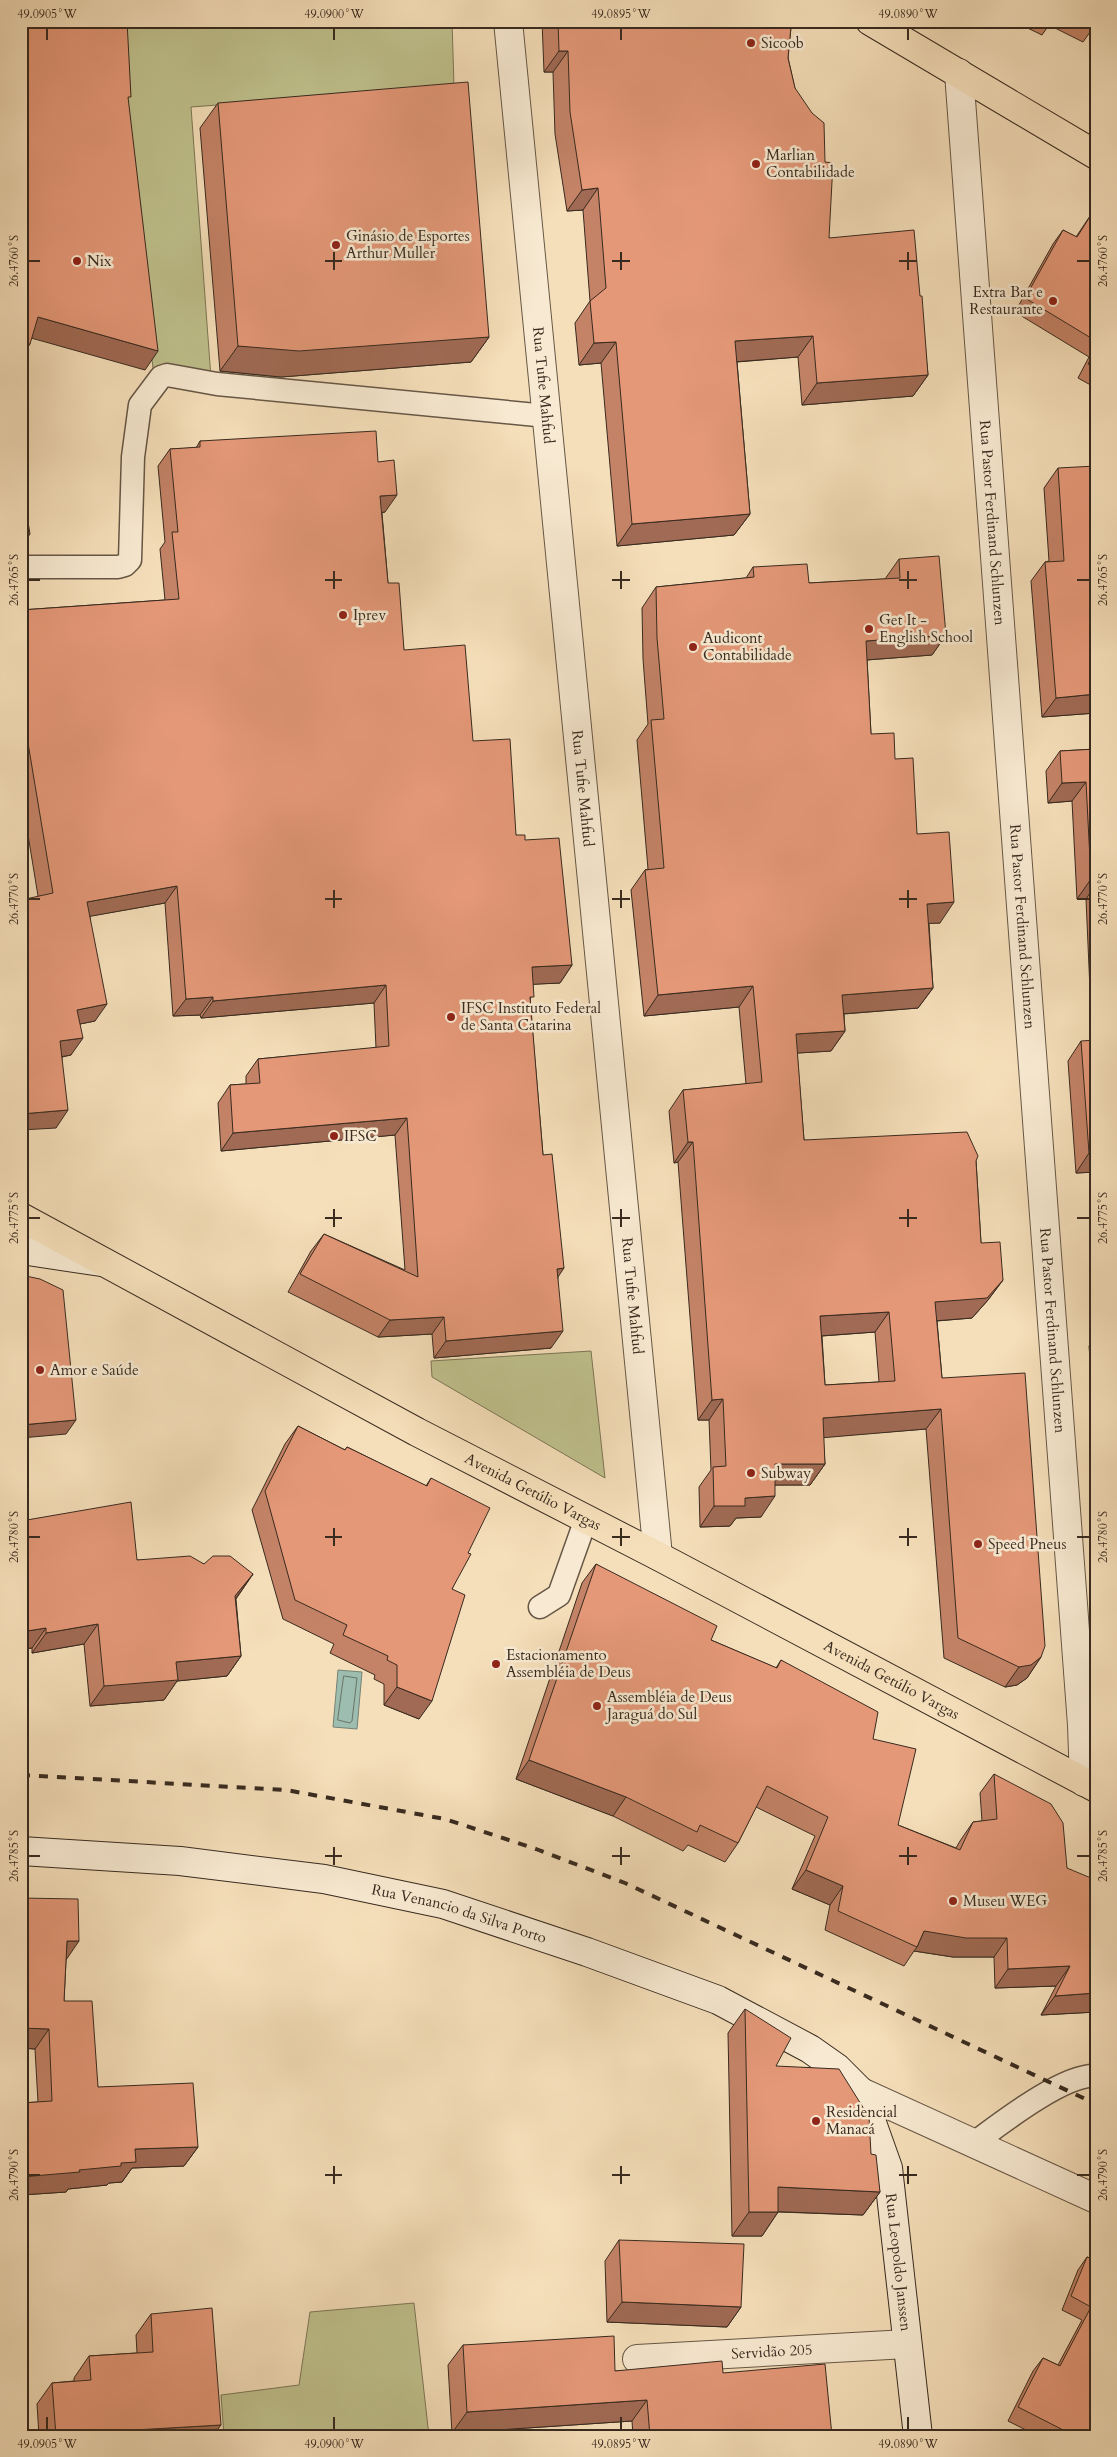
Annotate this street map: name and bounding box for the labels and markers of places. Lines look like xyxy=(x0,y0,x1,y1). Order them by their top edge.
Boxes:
place label: Sicoob xyxy=(761,33,804,53)
marker: Sicoob xyxy=(745,37,757,49)
place label: Marlian Contabilidade xyxy=(766,145,855,182)
marker: Marlian Contabilidade xyxy=(750,158,762,170)
place label: Ginásio de Esportes Arthur Muller xyxy=(346,226,470,263)
marker: Ginásio de Esportes Arthur Muller xyxy=(330,239,342,251)
place label: Nix xyxy=(87,251,112,271)
marker: Nix xyxy=(71,255,83,267)
place label: Extra Bar e Restaurante xyxy=(969,282,1043,319)
marker: Extra Bar e Restaurante xyxy=(1047,295,1059,307)
place label: Iprev xyxy=(353,605,386,625)
marker: Iprev xyxy=(337,609,349,621)
place label: Get It - English School xyxy=(879,610,973,647)
marker: Get It - English School xyxy=(863,623,875,635)
place label: Audicont Contabilidade xyxy=(703,628,792,665)
marker: Audicont Contabilidade xyxy=(687,641,699,653)
place label: IFSC Instituto Federal de Santa Catarina xyxy=(461,998,601,1035)
marker: IFSC Instituto Federal de Santa Catarina xyxy=(445,1011,457,1023)
place label: IFSC xyxy=(344,1126,377,1146)
marker: IFSC xyxy=(328,1130,340,1142)
place label: Amor e Saúde xyxy=(50,1360,139,1380)
marker: Amor e Saúde xyxy=(34,1364,46,1376)
place label: Subway xyxy=(761,1463,811,1483)
marker: Subway xyxy=(745,1467,757,1479)
place label: Speed Pneus xyxy=(988,1534,1067,1554)
marker: Speed Pneus xyxy=(972,1538,984,1550)
place label: Estacionamento Assembléia de Deus xyxy=(506,1645,631,1682)
marker: Estacionamento Assembléia de Deus xyxy=(490,1658,502,1670)
place label: Assembléia de Deus Jaraguá do Sul xyxy=(605,1687,732,1724)
marker: Assembléia de Deus Jaraguá do Sul xyxy=(591,1700,603,1712)
place label: Museu WEG xyxy=(963,1891,1047,1911)
marker: Museu WEG xyxy=(947,1895,959,1907)
place label: Residencial Manacá xyxy=(826,2102,897,2139)
marker: Residencial Manacá xyxy=(810,2115,822,2127)

